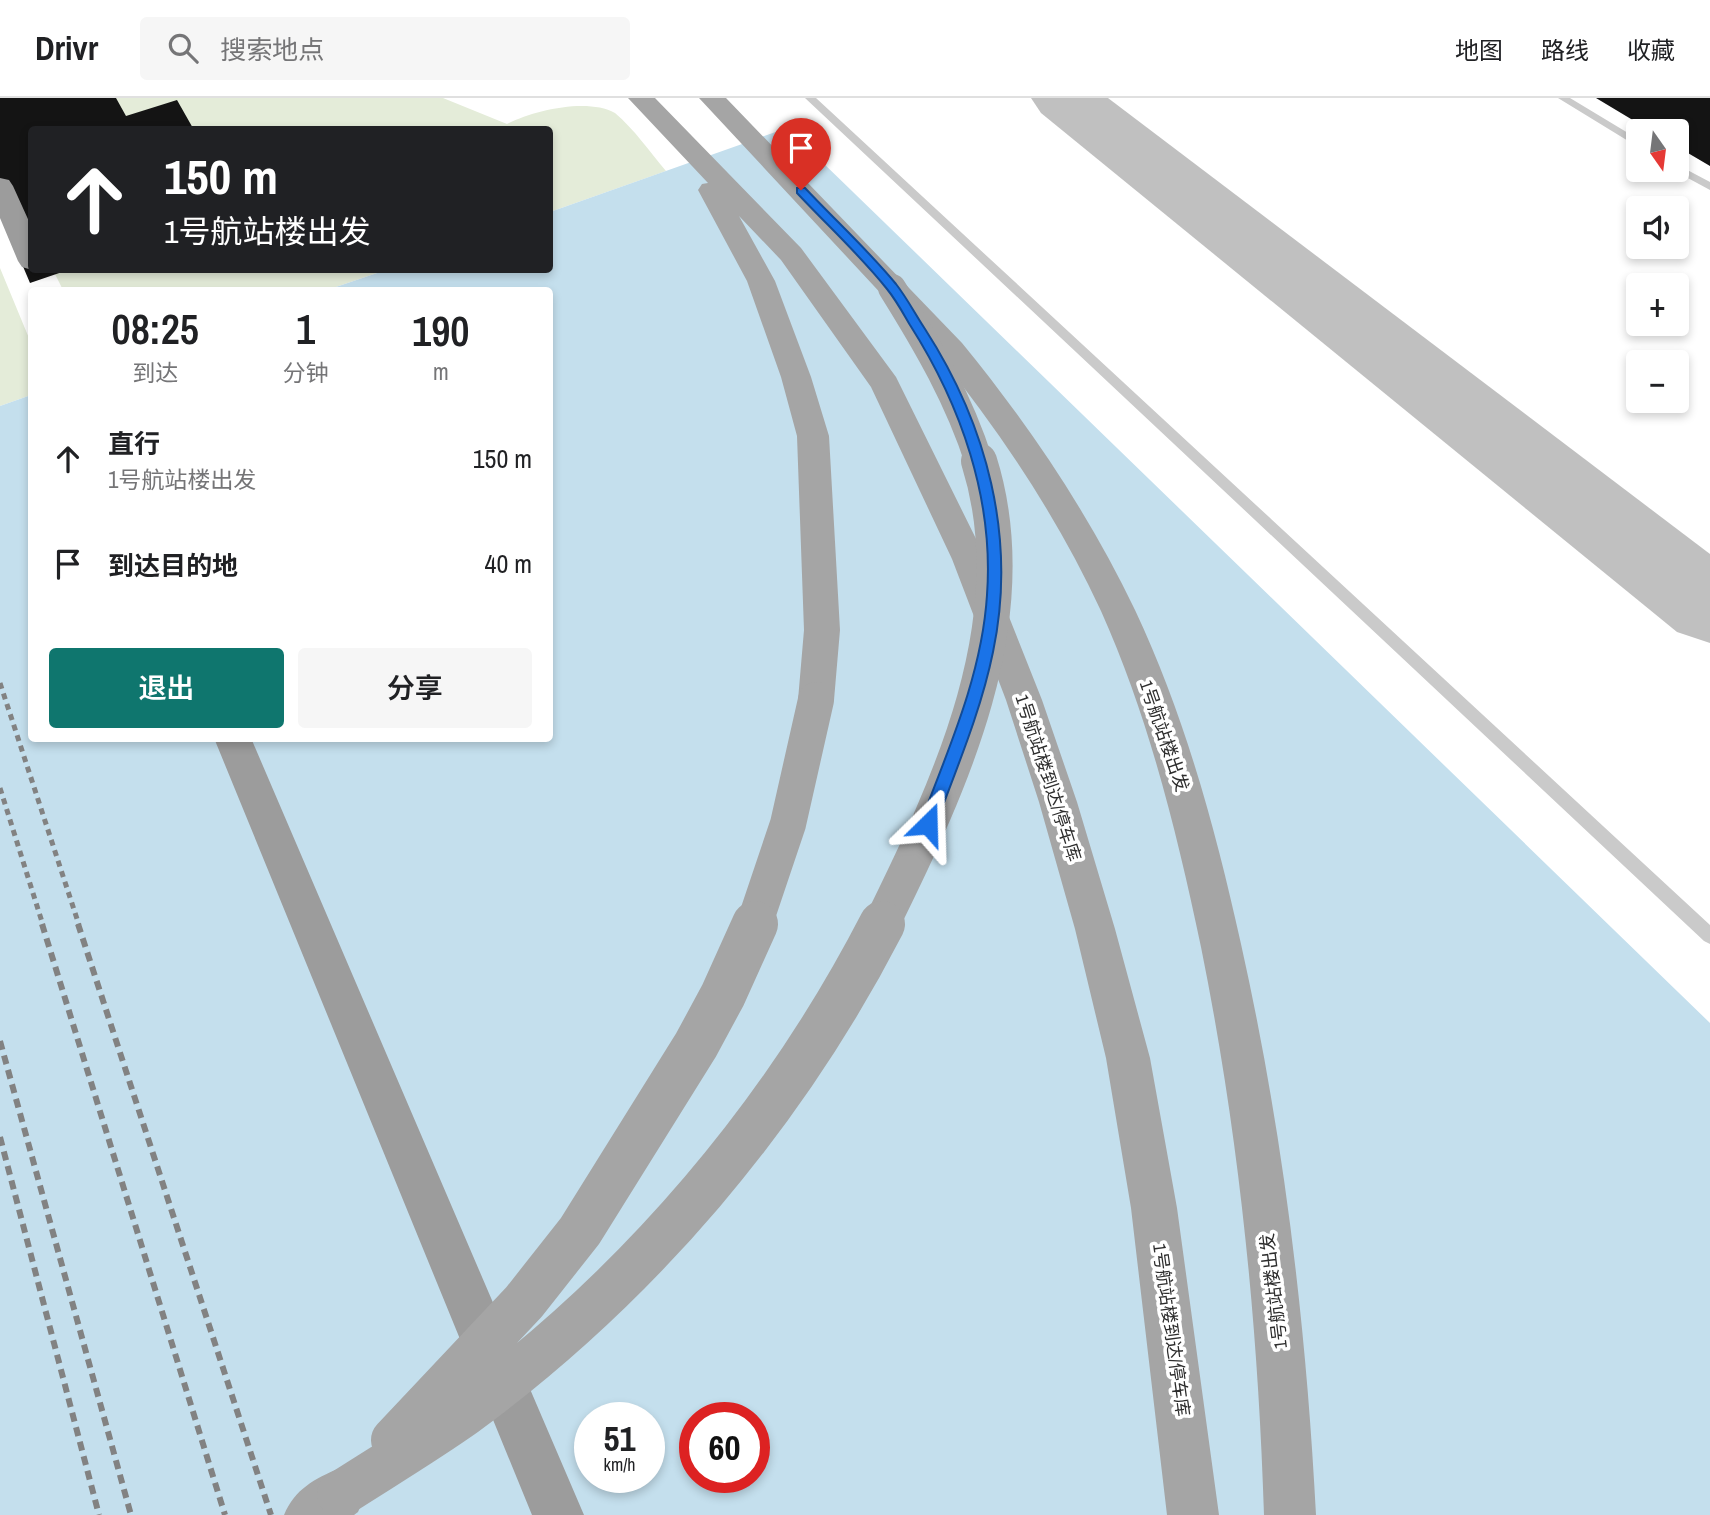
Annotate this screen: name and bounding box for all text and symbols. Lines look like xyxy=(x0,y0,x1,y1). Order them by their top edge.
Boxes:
search box xyxy=(140,17,630,80)
text: Drivr xyxy=(35,26,98,70)
icon: search xyxy=(164,29,202,67)
text: 搜索地点 xyxy=(220,32,324,67)
text: 地图 xyxy=(1455,34,1503,66)
text: 路线 xyxy=(1541,34,1589,66)
text: 收藏 xyxy=(1627,34,1675,66)
pin xyxy=(771,118,831,190)
north arrow xyxy=(1626,119,1689,182)
map controls xyxy=(1626,119,1689,413)
icon: arrive xyxy=(782,129,820,167)
text: 150 m xyxy=(164,143,278,209)
icon: ahead xyxy=(49,154,140,245)
button: sound xyxy=(1626,196,1689,259)
text: 1号航站楼出发 xyxy=(164,210,371,253)
button: + xyxy=(1626,273,1689,336)
text: 08:25 xyxy=(112,301,199,357)
text: 1 xyxy=(296,301,315,357)
text: 190 xyxy=(412,303,469,359)
button: − xyxy=(1626,350,1689,413)
text: m xyxy=(433,356,449,387)
text: 到达 xyxy=(132,357,178,388)
text: 分钟 xyxy=(282,357,328,388)
text: 直行 xyxy=(108,426,160,461)
icon: ahead xyxy=(49,440,87,478)
text: 150 m xyxy=(473,441,532,476)
text: 1号航站楼出发 xyxy=(108,464,257,495)
icon: arrive xyxy=(49,545,87,583)
text: 40 m xyxy=(485,546,532,581)
text: 到达目的地 xyxy=(108,548,238,583)
button: 退出 xyxy=(49,648,284,728)
button: 分享 xyxy=(298,648,532,728)
street label: 1号航站楼出发 xyxy=(1134,677,1195,795)
street label: 1号航站楼到达/停车库 xyxy=(1010,691,1087,865)
position arrow xyxy=(891,787,965,861)
street label: 1号航站楼出发 xyxy=(1254,1232,1293,1350)
street label: 1号航站楼到达/停车库 xyxy=(1147,1242,1196,1418)
speed limit sign: 60 xyxy=(679,1402,770,1493)
text: 51 xyxy=(604,1415,635,1462)
text: km/h xyxy=(604,1452,636,1477)

